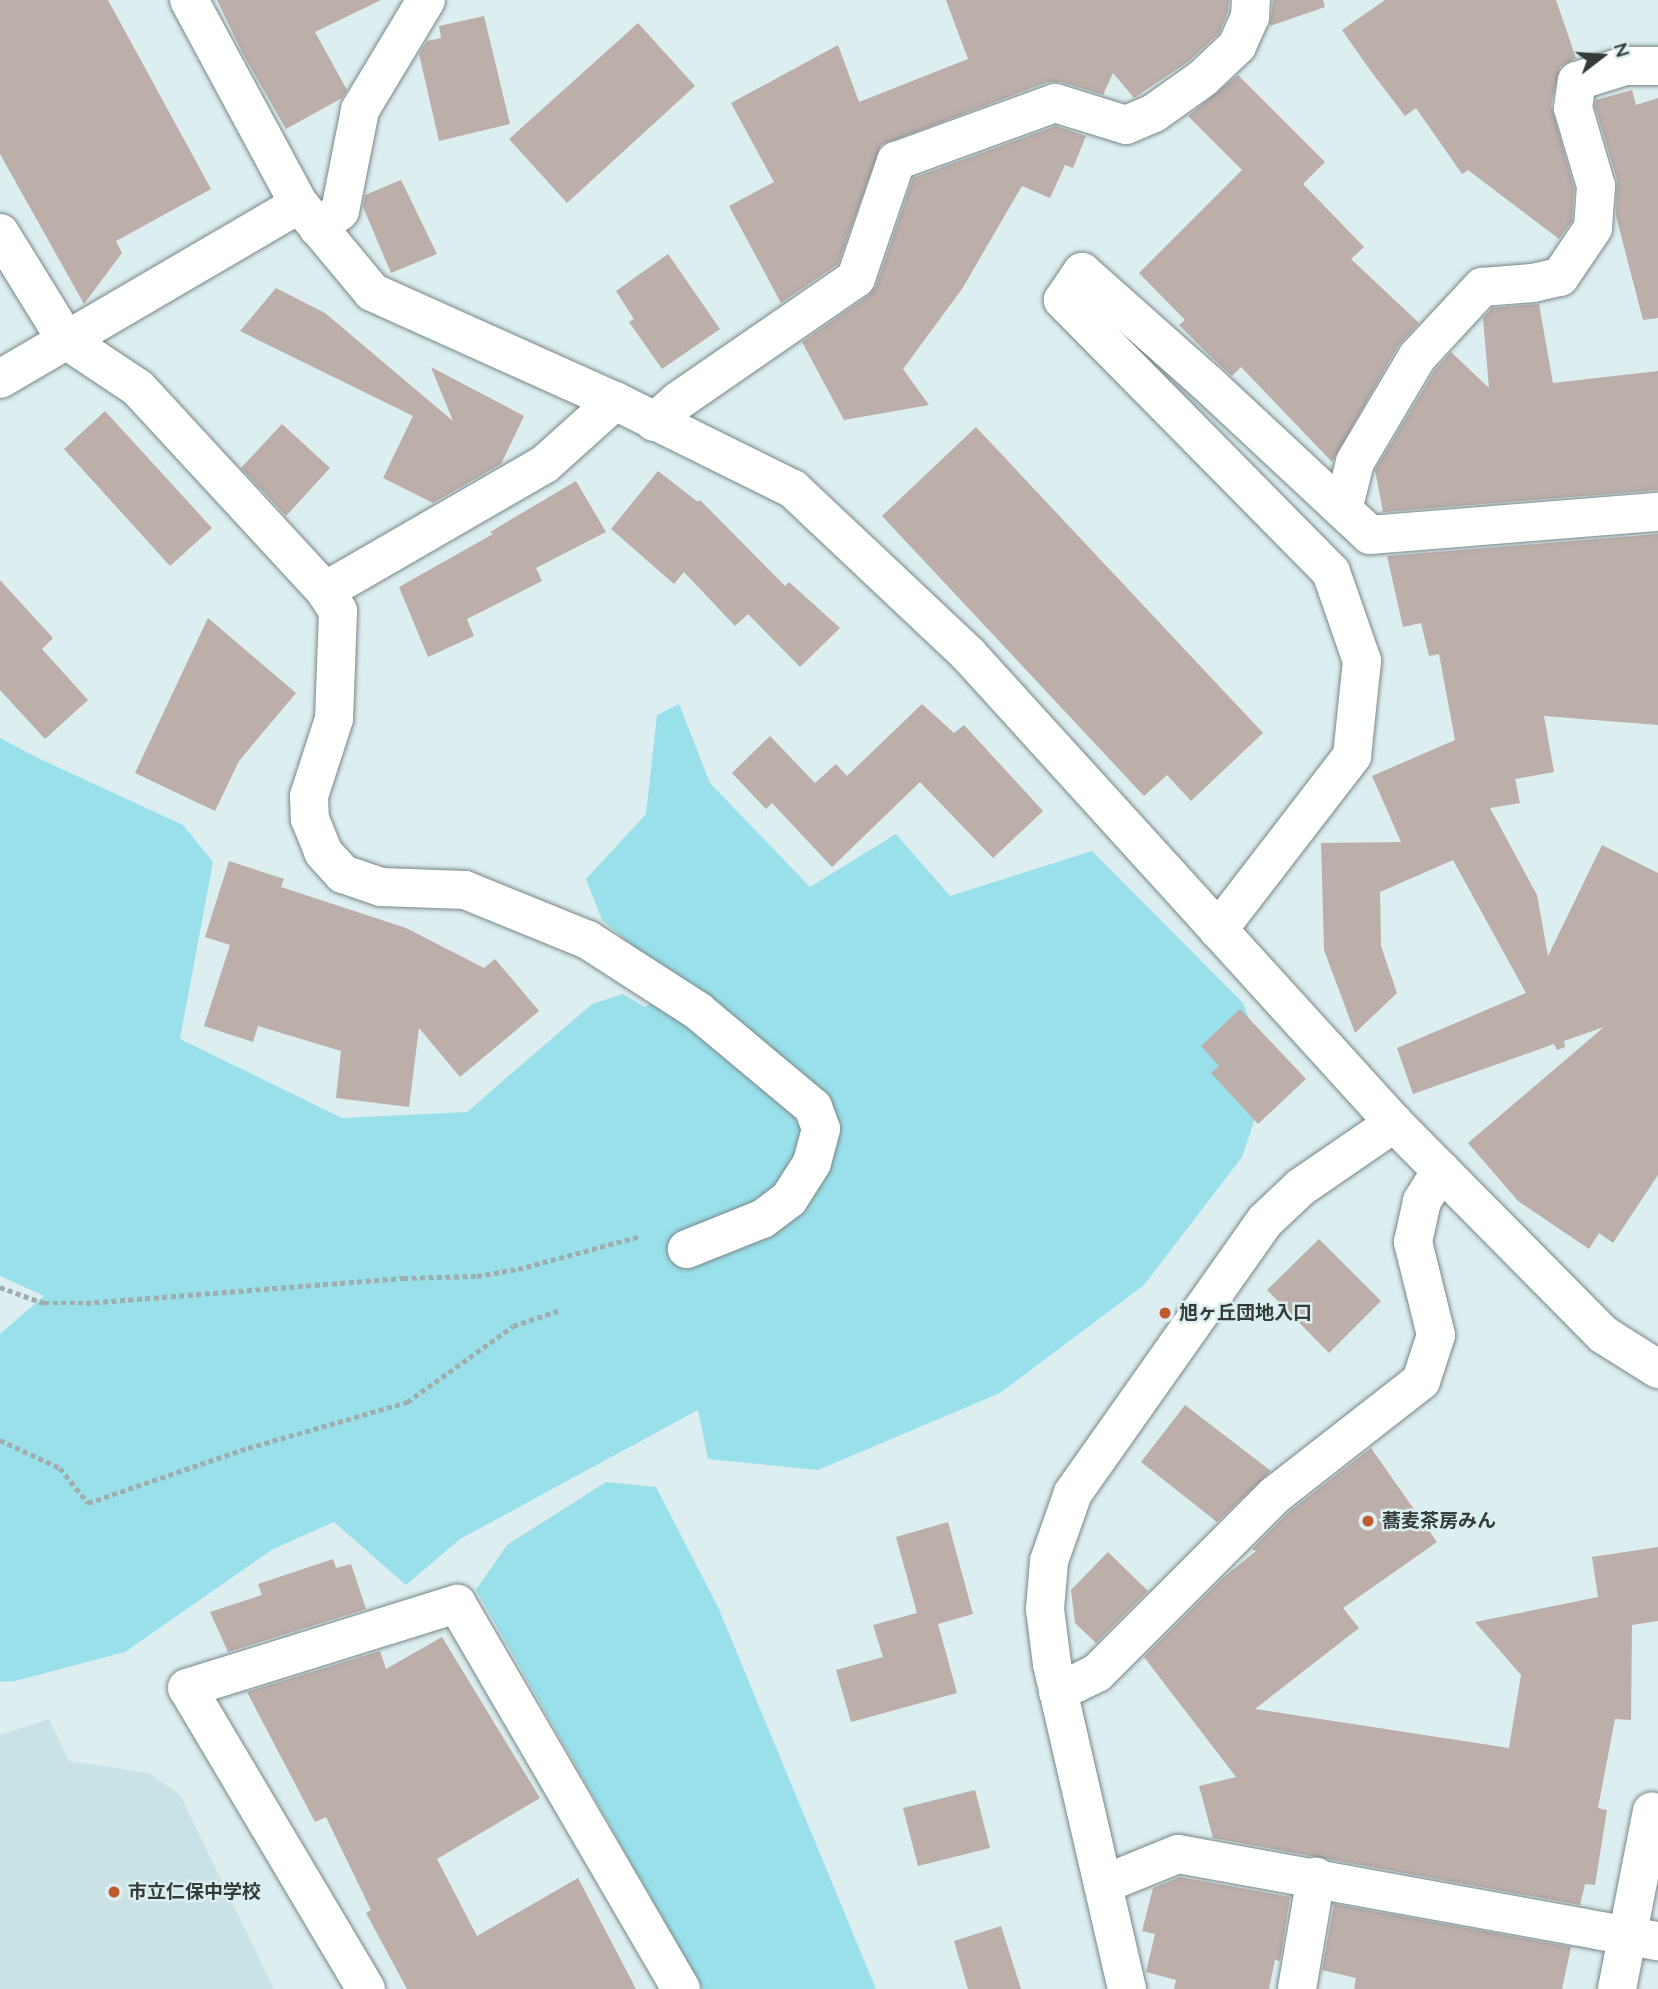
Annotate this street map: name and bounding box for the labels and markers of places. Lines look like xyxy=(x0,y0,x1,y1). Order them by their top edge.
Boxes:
place label: 旭ヶ丘団地入口 xyxy=(1179,1302,1312,1324)
marker: 旭ヶ丘団地入口 xyxy=(1157,1305,1173,1321)
place label: 蕎麦茶房みん xyxy=(1382,1510,1496,1532)
marker: 蕎麦茶房みん xyxy=(1360,1513,1376,1529)
place label: 市立仁保中学校 xyxy=(128,1881,261,1903)
marker: 市立仁保中学校 xyxy=(106,1884,122,1900)

